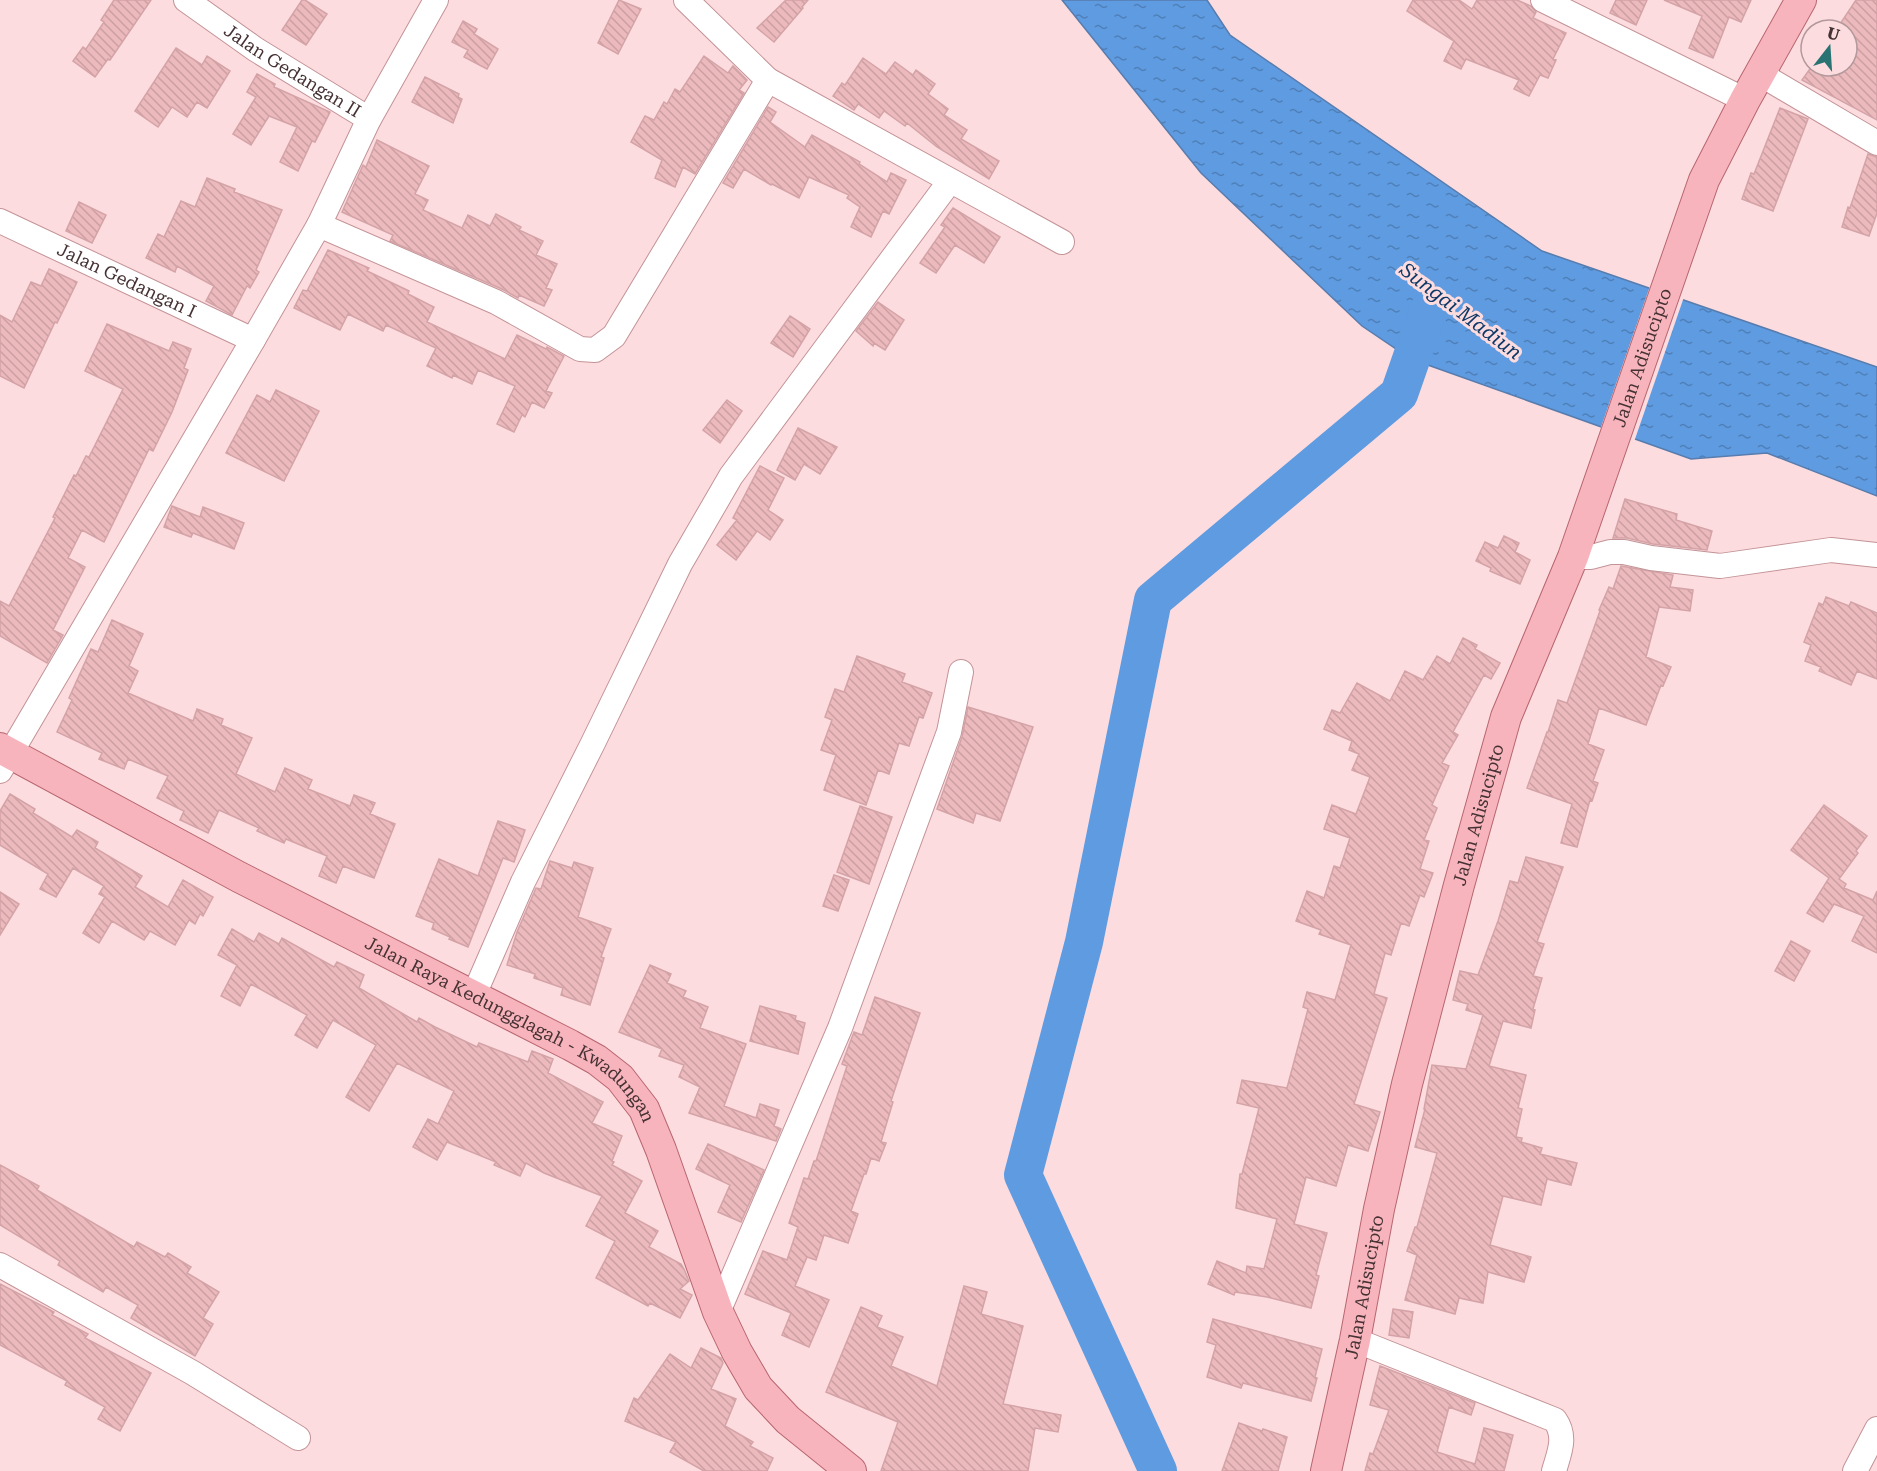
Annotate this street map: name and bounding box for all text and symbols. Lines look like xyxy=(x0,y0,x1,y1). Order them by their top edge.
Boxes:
north arrow xyxy=(1799,18,1859,78)
street label: Jalan Gedangan II xyxy=(220,19,365,121)
text: U xyxy=(1825,23,1842,45)
street label: Jalan Gedangan I xyxy=(54,239,200,322)
water label: Sungai Madiun xyxy=(1395,257,1527,365)
street label: Jalan Adisucipto xyxy=(1608,285,1676,430)
street label: Jalan Adisucipto xyxy=(1448,742,1508,888)
street label: Jalan Raya Kedungglagah - Kwadungan xyxy=(362,932,659,1126)
street label: Jalan Adisucipto xyxy=(1340,1213,1388,1361)

